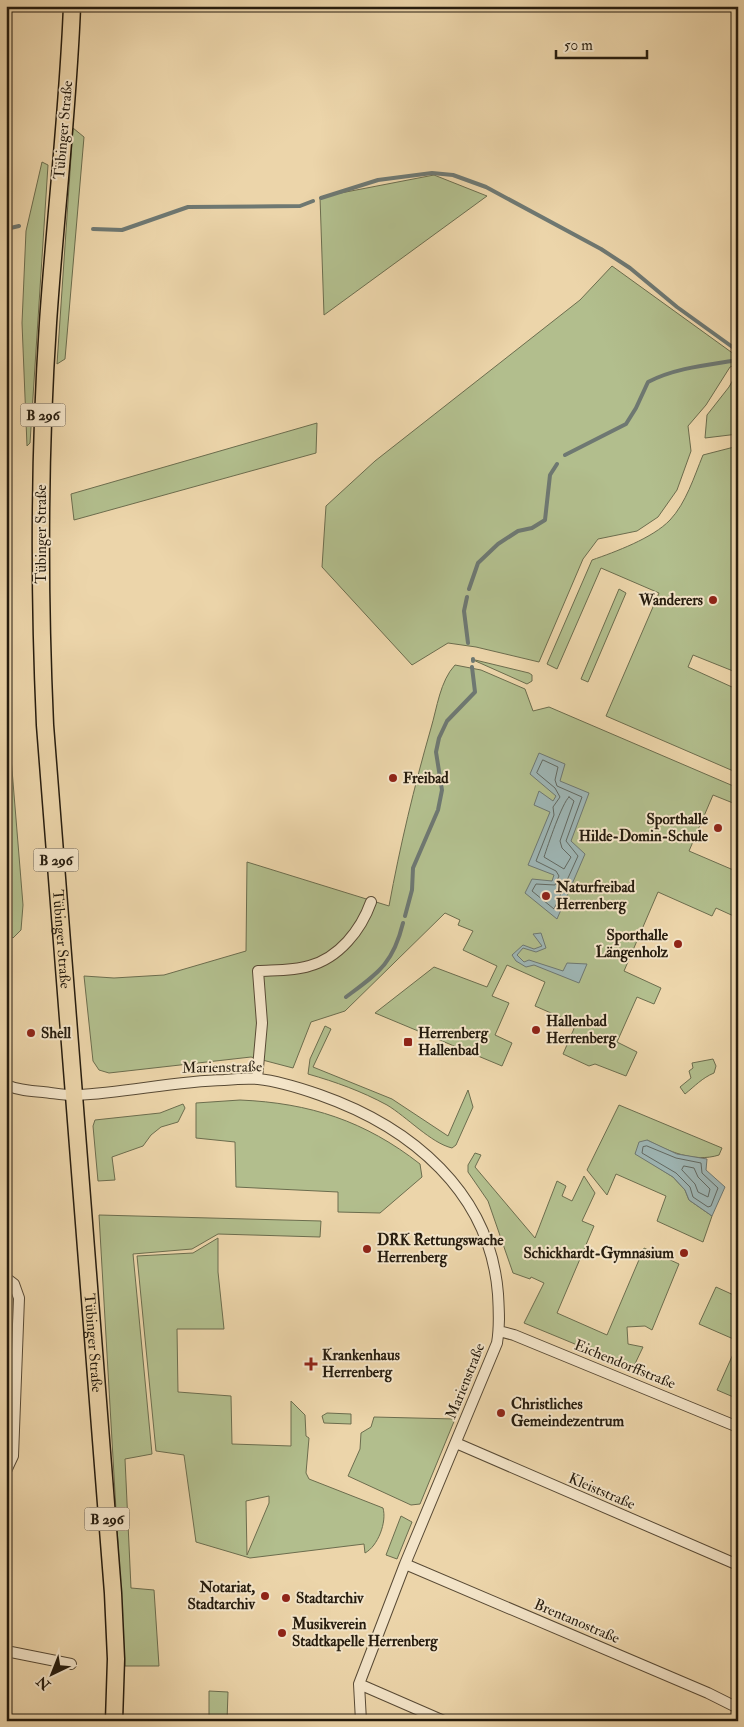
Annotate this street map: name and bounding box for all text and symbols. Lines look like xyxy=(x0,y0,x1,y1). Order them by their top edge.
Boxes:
scale bar xyxy=(556,28,648,60)
text: 50 m xyxy=(564,36,593,55)
street label: Tübinger Straße xyxy=(50,80,77,180)
road number: B 296 xyxy=(20,404,66,426)
street label: Tübinger Straße xyxy=(32,484,51,584)
place label: Wanderers xyxy=(638,591,703,610)
marker: Wanderers xyxy=(707,594,719,606)
place label: Freibad xyxy=(403,769,449,788)
marker: Freibad xyxy=(387,772,399,784)
place label: Sporthalle Hilde-Domin-Schule xyxy=(579,810,709,846)
marker: Sporthalle Hilde-Domin-Schule xyxy=(712,822,724,834)
road number: B 296 xyxy=(34,848,78,872)
place label: Naturfreibad Herrenberg xyxy=(555,878,636,915)
street label: Tübinger Straße xyxy=(48,889,75,990)
marker: Naturfreibad Herrenberg xyxy=(540,890,552,902)
place label: Sporthalle Längenholz xyxy=(596,926,669,963)
marker: Sporthalle Längenholz xyxy=(672,938,684,950)
place label: Hallenbad Herrenberg xyxy=(546,1012,617,1049)
place label: Shell xyxy=(41,1024,71,1043)
place label: Herrenberg Hallenbad xyxy=(418,1024,489,1060)
marker: Hallenbad Herrenberg xyxy=(530,1024,542,1036)
marker: Shell xyxy=(25,1027,37,1039)
marker: Herrenberg Hallenbad xyxy=(402,1036,414,1048)
street label: Marienstraße xyxy=(182,1057,262,1078)
place label: DRK Rettungswache Herrenberg xyxy=(377,1231,504,1268)
marker: DRK Rettungswache Herrenberg xyxy=(361,1243,373,1255)
place label: Schickhardt-Gymnasium xyxy=(523,1244,674,1264)
marker: Schickhardt-Gymnasium xyxy=(678,1247,690,1259)
street label: Tübinger Straße xyxy=(80,1293,106,1393)
street label: Eichendorffstraße xyxy=(571,1336,678,1393)
street label: Marienstraße xyxy=(442,1340,489,1422)
place label: Krankenhaus Herrenberg xyxy=(322,1346,400,1383)
marker: Krankenhaus Herrenberg xyxy=(304,1357,318,1371)
place label: Christliches Gemeindezentrum xyxy=(511,1395,624,1431)
marker: Christliches Gemeindezentrum xyxy=(495,1407,507,1419)
street label: Kleiststraße xyxy=(566,1469,638,1514)
road number: B 296 xyxy=(84,1508,130,1530)
place label: Notariat, Stadtarchiv xyxy=(187,1578,256,1614)
place label: Stadtarchiv xyxy=(296,1589,364,1608)
marker: Notariat, Stadtarchiv xyxy=(259,1590,271,1602)
marker: Stadtarchiv xyxy=(280,1592,292,1604)
street label: Brentanostraße xyxy=(531,1595,623,1648)
place label: Musikverein Stadtkapelle Herrenberg xyxy=(291,1615,438,1652)
marker: Musikverein Stadtkapelle Herrenberg xyxy=(276,1627,288,1639)
north arrow xyxy=(28,1650,78,1700)
text: N xyxy=(33,1672,55,1694)

